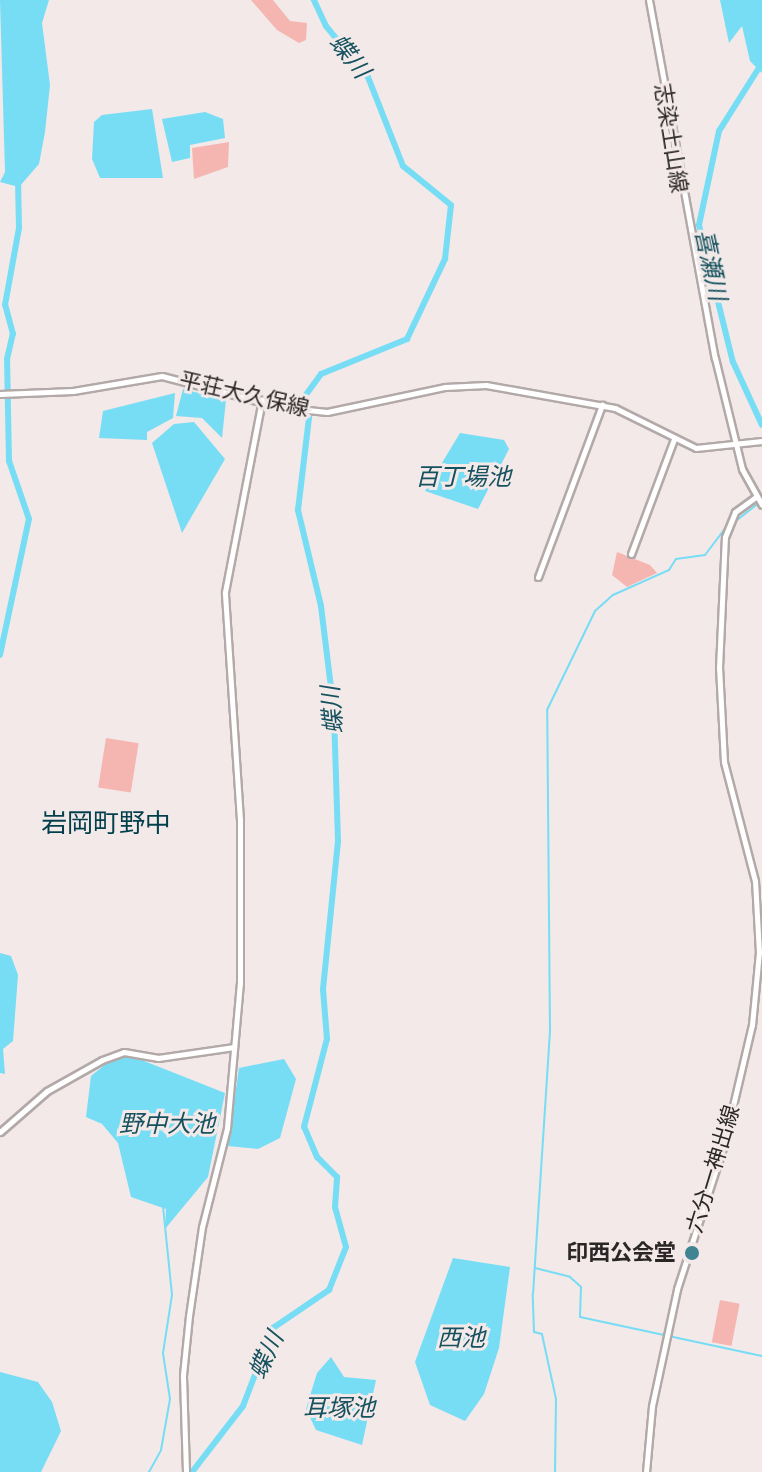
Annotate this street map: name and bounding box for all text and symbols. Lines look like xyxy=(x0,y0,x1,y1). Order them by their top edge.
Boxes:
water label: 蝶川 xyxy=(324,28,376,84)
street label: 志染土山線 xyxy=(649,82,693,194)
water label: 喜瀬川 xyxy=(689,227,733,303)
street label: 平荘大久保線 xyxy=(177,366,311,422)
water label: 百丁場池 xyxy=(415,463,511,491)
water label: 蝶川 xyxy=(316,685,348,735)
district label: 岩岡町野中 xyxy=(41,807,171,839)
street label: 六分一神出線 xyxy=(681,1102,745,1236)
water label: 野中大池 xyxy=(119,1110,215,1138)
place label: 印西公会堂 xyxy=(566,1240,676,1266)
marker: 印西公会堂 xyxy=(683,1244,701,1262)
water label: 西池 xyxy=(437,1324,485,1352)
water label: 蝶川 xyxy=(243,1327,289,1383)
water label: 耳塚池 xyxy=(303,1394,375,1422)

